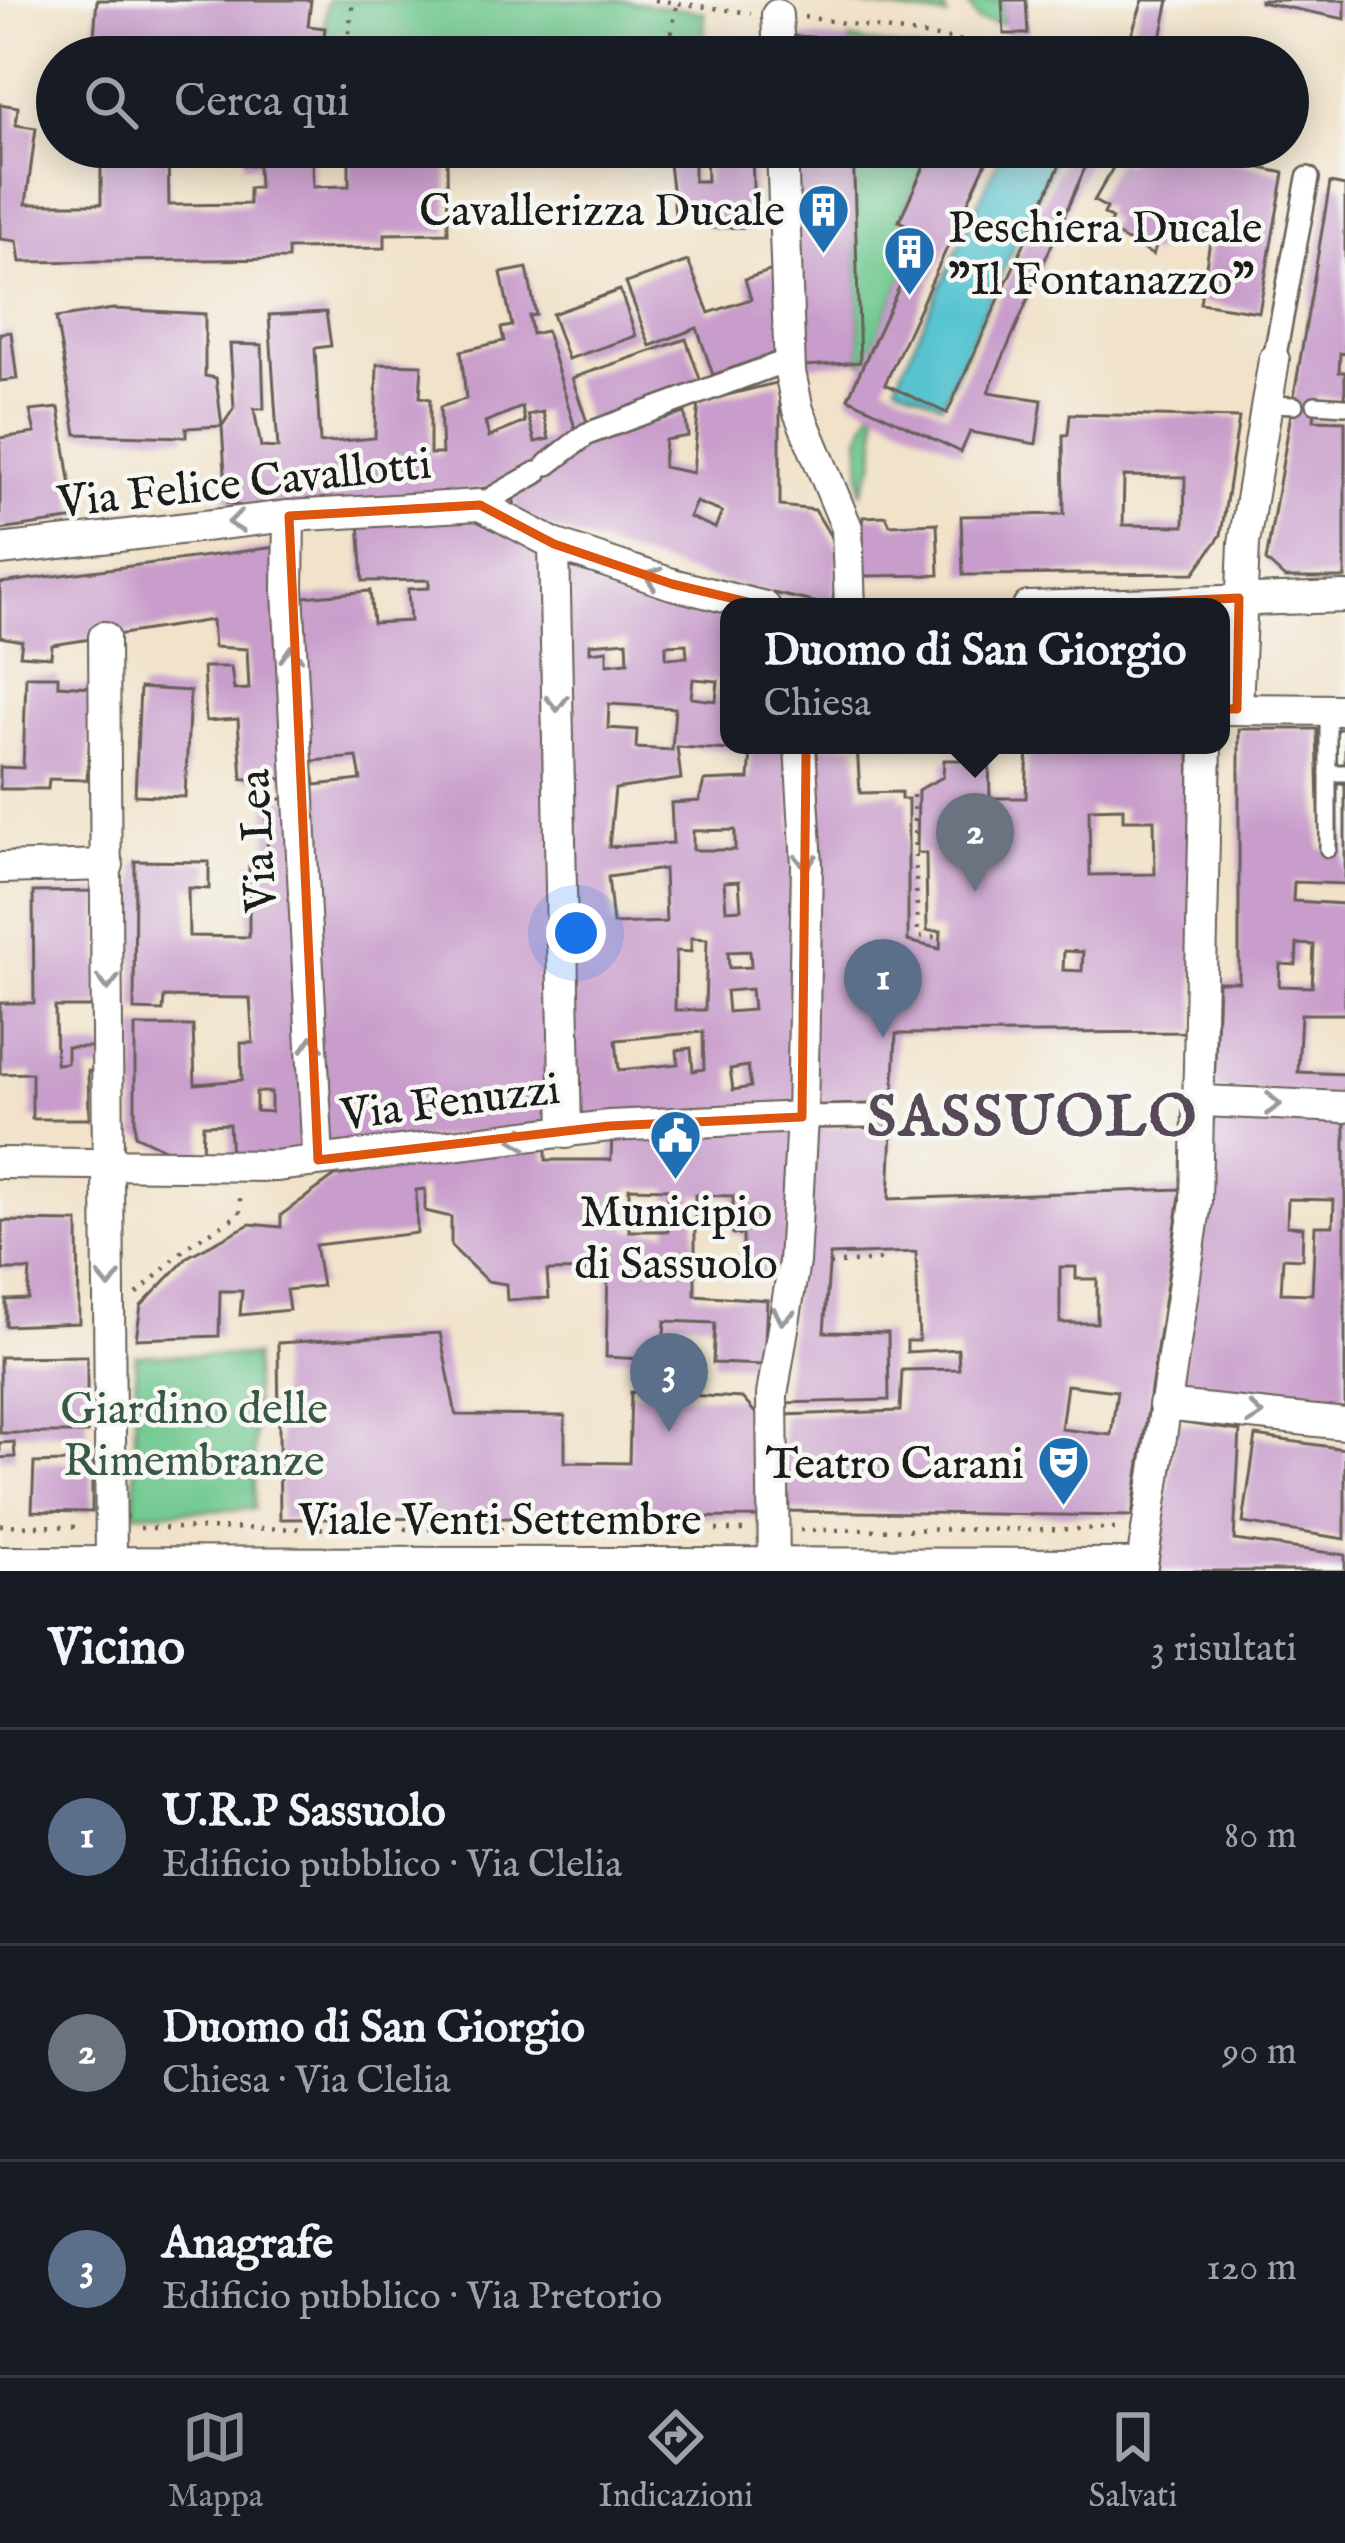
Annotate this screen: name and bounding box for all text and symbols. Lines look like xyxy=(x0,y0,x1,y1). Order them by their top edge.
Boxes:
search box xyxy=(36,36,1309,168)
icon: search xyxy=(78,69,144,135)
text: Cerca qui xyxy=(174,74,350,131)
building icon: Cavallerizza Ducale xyxy=(796,181,852,255)
place label: Cavallerizza Ducale xyxy=(419,184,785,241)
place label: Peschiera Ducale "Il Fontanazzo" xyxy=(948,201,1262,310)
building icon: Peschiera Ducale "Il Fontanazzo" xyxy=(881,224,937,298)
street label: Via Felice Cavallotti xyxy=(54,437,434,533)
one-way arrow xyxy=(226,509,246,535)
one-way arrow xyxy=(643,567,664,591)
popup xyxy=(720,598,1230,754)
text: Duomo di San Giorgio xyxy=(763,623,1187,680)
one-way arrow xyxy=(279,644,305,663)
text: Chiesa xyxy=(763,680,871,729)
one-way arrow xyxy=(544,695,570,713)
street label: Via Lea xyxy=(227,767,292,915)
pin: 2 xyxy=(936,793,1014,892)
one-way arrow xyxy=(793,853,819,872)
your location xyxy=(546,903,606,963)
pin: 1 xyxy=(844,939,922,1038)
one-way arrow xyxy=(95,974,121,992)
one-way arrow xyxy=(299,1034,325,1053)
street label: Via Fenuzzi xyxy=(337,1062,563,1145)
district label: SASSUOLO xyxy=(867,1083,1199,1156)
one-way arrow xyxy=(1264,1091,1283,1117)
public building icon: Municipio di Sassuolo xyxy=(648,1108,704,1182)
one-way arrow xyxy=(508,1125,528,1151)
place label: Municipio di Sassuolo xyxy=(574,1185,778,1294)
one-way arrow xyxy=(96,1272,122,1290)
one-way arrow xyxy=(772,1306,797,1326)
pin: 3 xyxy=(630,1333,708,1432)
park label: Giardino delle Rimembranze xyxy=(60,1382,328,1491)
one-way arrow xyxy=(1246,1401,1265,1426)
theatre icon: Teatro Carani xyxy=(1035,1434,1091,1508)
place label: Teatro Carani xyxy=(765,1437,1024,1494)
street label: Viale Venti Settembre xyxy=(297,1493,702,1550)
text: Vicino xyxy=(48,1617,185,1682)
text: 3 risultati xyxy=(1150,1625,1297,1674)
text: U.R.P Sassuolo xyxy=(162,1784,446,1841)
text: 1 xyxy=(80,1812,94,1861)
text: 80 m xyxy=(1224,1812,1297,1861)
text: Edificio pubblico · Via Clelia xyxy=(162,1841,622,1890)
text: Duomo di San Giorgio xyxy=(162,2000,585,2057)
text: 2 xyxy=(78,2028,96,2077)
text: 90 m xyxy=(1222,2028,1297,2077)
text: Chiesa · Via Clelia xyxy=(162,2057,451,2106)
text: Anagrafe xyxy=(162,2216,333,2273)
text: 3 xyxy=(80,2244,94,2293)
text: 120 m xyxy=(1206,2244,1297,2293)
text: Edificio pubblico · Via Pretorio xyxy=(162,2273,662,2322)
tab: Mappa xyxy=(168,2404,263,2518)
tab: Indicazioni xyxy=(599,2404,753,2518)
tab: Salvati xyxy=(1088,2404,1177,2518)

